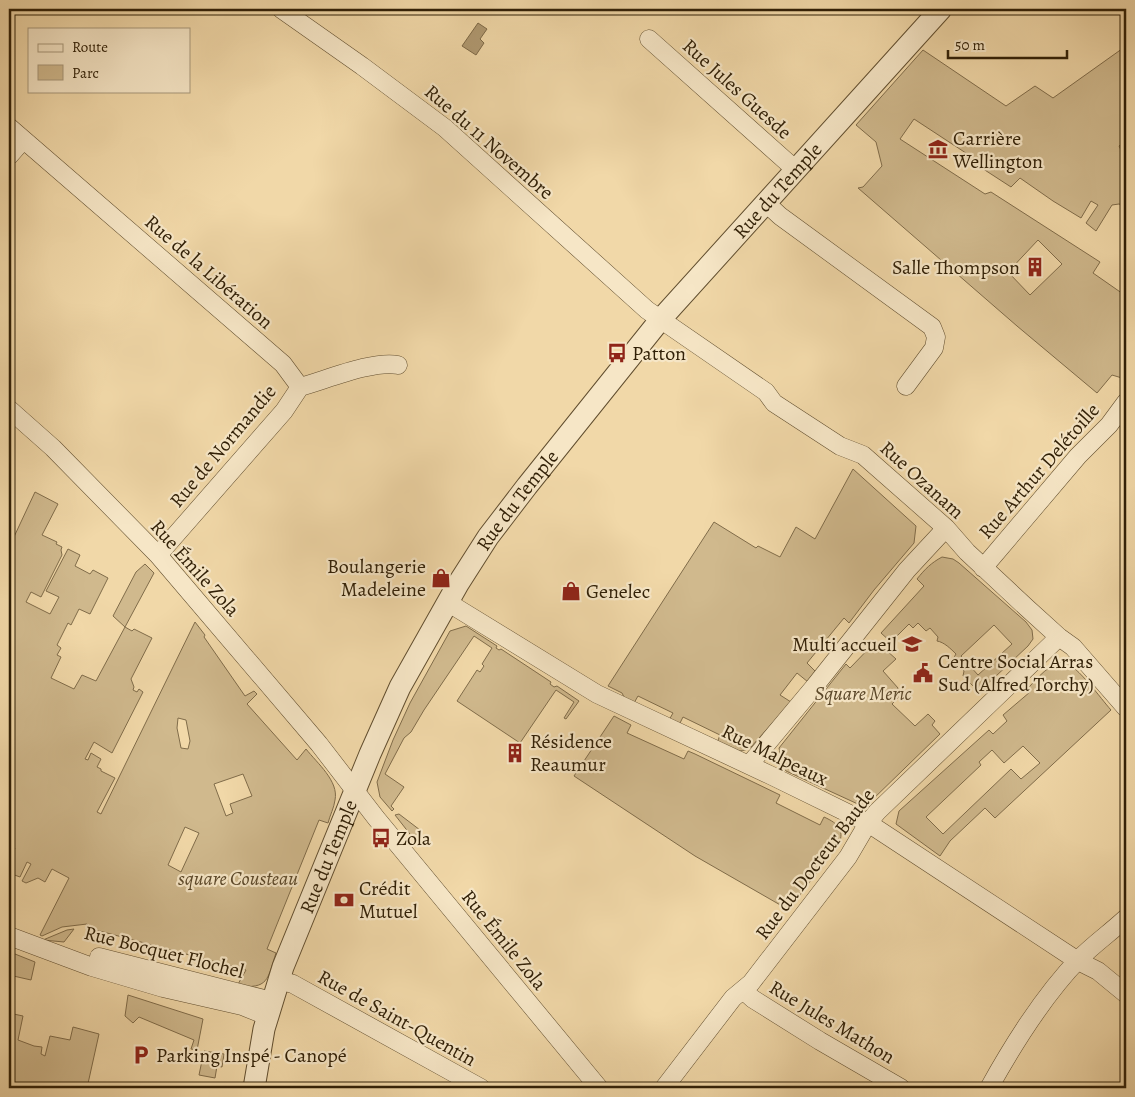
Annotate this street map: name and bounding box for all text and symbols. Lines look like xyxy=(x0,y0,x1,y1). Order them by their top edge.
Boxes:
legend xyxy=(28,28,190,92)
scale bar xyxy=(948,28,1066,60)
street label: Rue Jules Guesde xyxy=(677,33,797,145)
text: 50 m xyxy=(955,35,985,55)
text: Route xyxy=(72,37,108,57)
text: Parc xyxy=(72,63,99,83)
street label: Rue du 11 Novembre xyxy=(419,78,559,206)
place label: Carrière Wellington xyxy=(952,125,1043,175)
street label: Rue du Temple xyxy=(727,136,828,244)
museum icon: Carrière Wellington xyxy=(927,138,949,160)
street label: Rue de la Libération xyxy=(139,209,279,335)
place label: Salle Thompson xyxy=(892,254,1020,281)
building icon: Salle Thompson xyxy=(1024,256,1046,278)
place label: Patton xyxy=(632,340,686,367)
bus stop icon: Patton xyxy=(606,342,628,364)
street label: Rue de Normandie xyxy=(164,379,282,513)
street label: Rue Arthur Delétoille xyxy=(972,397,1106,545)
street label: Rue Ozanam xyxy=(874,435,970,525)
street label: Rue du Temple xyxy=(469,444,564,556)
street label: Rue Émile Zola xyxy=(144,514,246,623)
place label: Boulangerie Madeleine xyxy=(327,553,426,603)
shop icon: Boulangerie Madeleine xyxy=(430,567,452,589)
place label: Genelec xyxy=(586,578,650,605)
shop icon: Genelec xyxy=(560,580,582,602)
place label: Multi accueil xyxy=(792,631,897,658)
school or university icon: Multi accueil xyxy=(901,633,923,655)
place label: Centre Social Arras Sud (Alfred Torchy) xyxy=(938,648,1094,698)
public building icon: Centre Social Arras Sud (Alfred Torchy) xyxy=(912,662,934,684)
park label: Square Meric xyxy=(815,680,912,707)
street label: Rue Malpeaux xyxy=(717,718,833,793)
place label: Résidence Reaumur xyxy=(530,728,612,778)
building icon: Résidence Reaumur xyxy=(504,742,526,764)
street label: Rue du Docteur Baude xyxy=(749,783,881,945)
street label: Rue du Temple xyxy=(293,796,363,918)
place label: Zola xyxy=(396,825,432,852)
bus stop icon: Zola xyxy=(370,827,392,849)
park label: square Cousteau xyxy=(178,865,298,892)
place label: Crédit Mutuel xyxy=(359,875,418,925)
street label: Rue Émile Zola xyxy=(455,884,553,996)
bank icon: Crédit Mutuel xyxy=(333,889,355,911)
street label: Rue Bocquet Flochel xyxy=(81,919,247,985)
street label: Rue de Saint-Quentin xyxy=(313,963,481,1073)
street label: Rue Jules Mathon xyxy=(764,974,900,1070)
place label: Parking Inspé - Canopé xyxy=(156,1042,347,1069)
parking icon: Parking Inspé - Canopé xyxy=(130,1044,152,1066)

